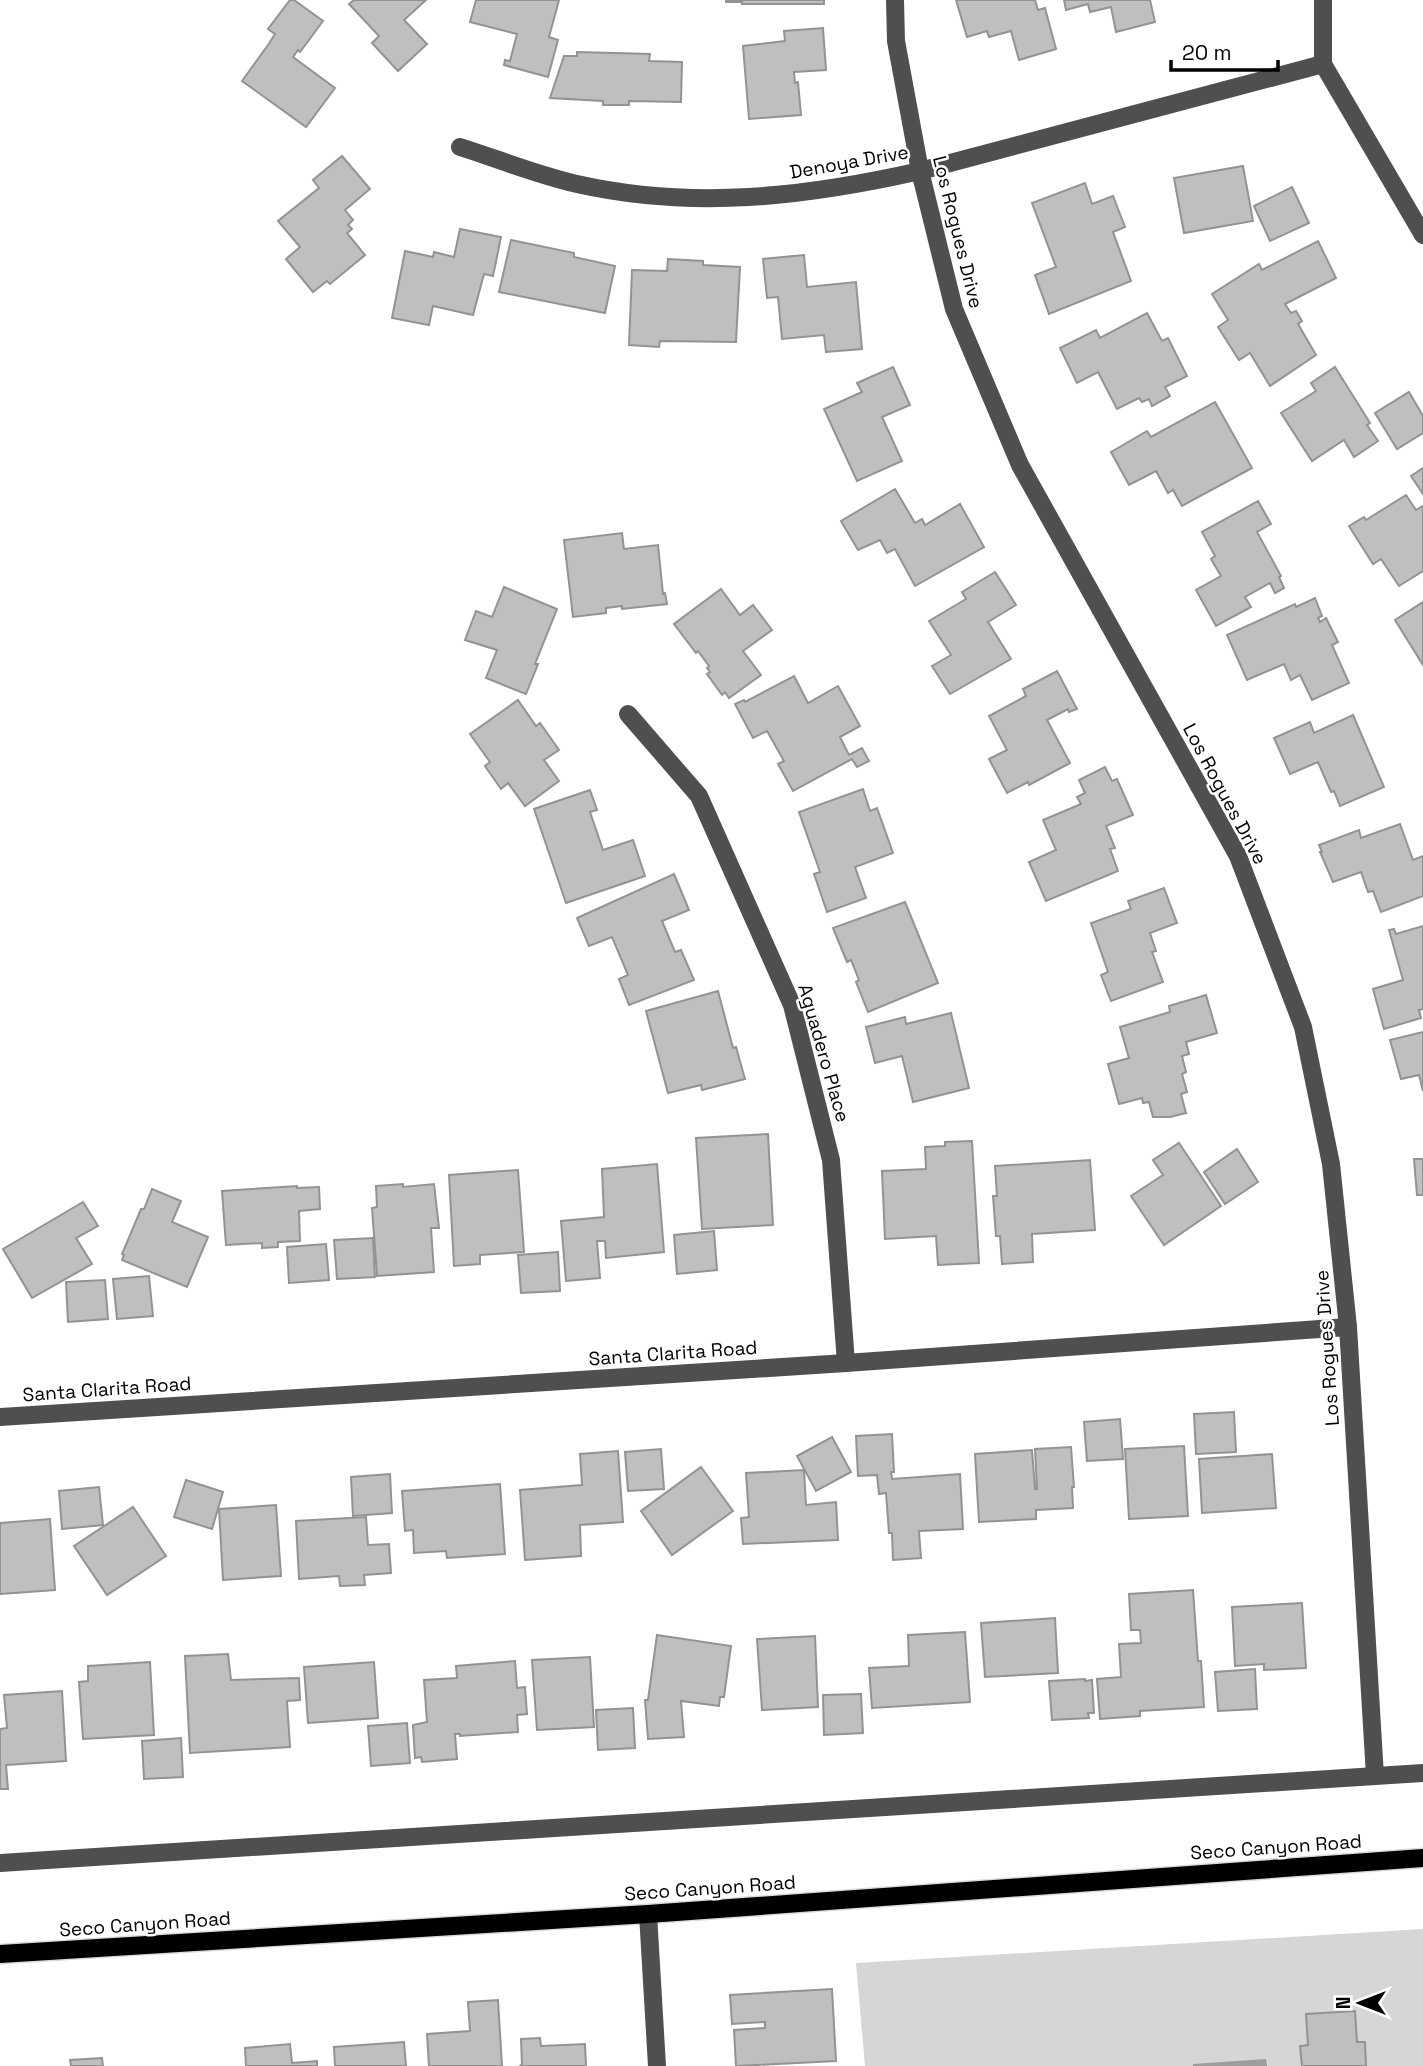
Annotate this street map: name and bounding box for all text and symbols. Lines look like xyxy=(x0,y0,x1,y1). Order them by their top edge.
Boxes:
scale bar xyxy=(1171,28,1278,72)
text: 20 m xyxy=(1182,39,1232,66)
street label: Denoya Drive xyxy=(788,139,910,185)
street label: Los Rogues Drive xyxy=(927,153,989,311)
street label: Los Rogues Drive xyxy=(1177,719,1273,869)
street label: Aguadero Place xyxy=(792,981,856,1125)
street label: Los Rogues Drive xyxy=(1309,1269,1345,1427)
street label: Santa Clarita Road xyxy=(588,1335,758,1371)
street label: Santa Clarita Road xyxy=(22,1371,192,1407)
street label: Seco Canyon Road xyxy=(1189,1829,1363,1865)
street label: Seco Canyon Road xyxy=(623,1870,797,1906)
street label: Seco Canyon Road xyxy=(58,1906,232,1942)
north arrow xyxy=(1325,1968,1395,2038)
text: N xyxy=(1331,1997,1356,2009)

